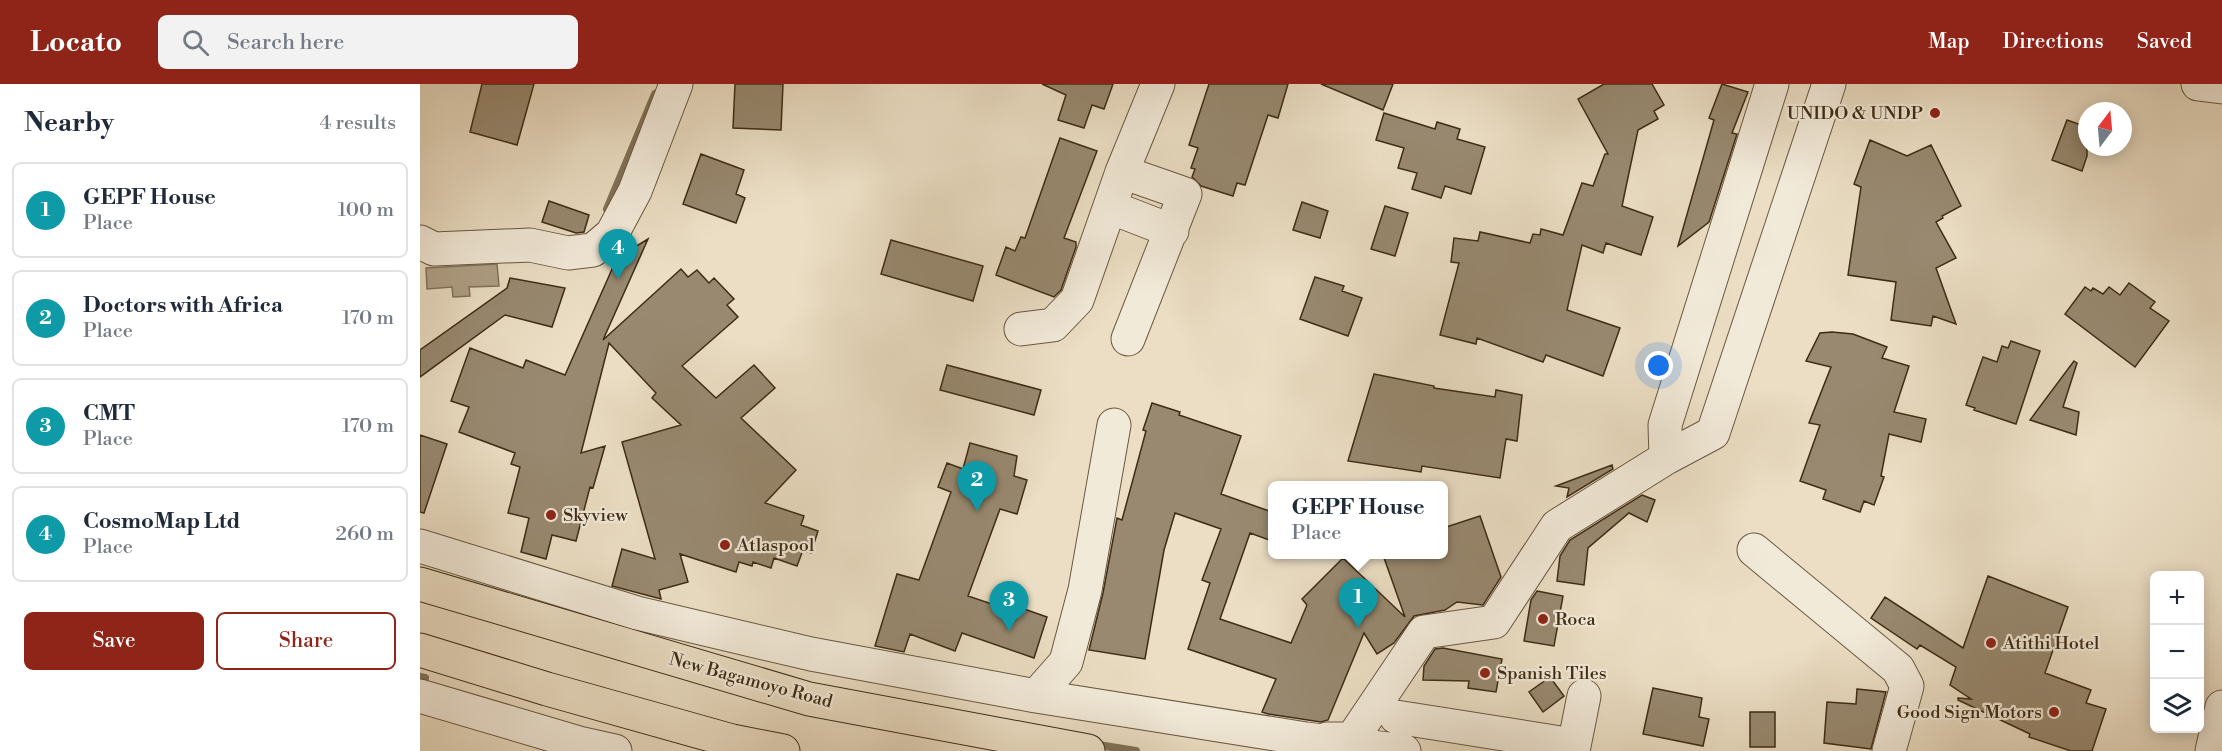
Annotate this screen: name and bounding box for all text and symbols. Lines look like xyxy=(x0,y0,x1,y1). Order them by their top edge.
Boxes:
search box xyxy=(158,15,578,69)
text: Locato xyxy=(30,25,122,60)
icon: search xyxy=(179,26,212,59)
text: Search here xyxy=(227,29,344,56)
text: Map xyxy=(1928,29,1970,55)
text: Directions xyxy=(2003,29,2104,55)
text: Saved xyxy=(2137,29,2192,55)
place label: UNIDO & UNDP xyxy=(1787,102,1923,125)
north arrow xyxy=(2078,102,2132,156)
marker: UNIDO & UNDP xyxy=(1928,106,1942,120)
text: Nearby xyxy=(24,107,114,139)
text: 4 results xyxy=(319,111,396,136)
text: GEPF House xyxy=(83,184,216,211)
text: 1 xyxy=(41,198,50,223)
text: 100 m xyxy=(338,198,394,223)
text: Place xyxy=(83,211,133,236)
pin: 4 xyxy=(598,230,638,279)
text: Doctors with Africa xyxy=(83,292,283,319)
text: 2 xyxy=(39,306,52,331)
text: 170 m xyxy=(342,306,394,331)
text: Place xyxy=(83,319,133,344)
your location xyxy=(1644,351,1673,380)
text: CMT xyxy=(83,400,135,427)
text: 3 xyxy=(39,414,52,439)
text: 170 m xyxy=(342,414,394,439)
text: Place xyxy=(83,427,133,452)
pin: 2 xyxy=(958,462,996,511)
popup xyxy=(1268,481,1448,559)
text: GEPF House xyxy=(1292,494,1424,521)
place label: Skyview xyxy=(563,504,628,527)
text: CosmoMap Ltd xyxy=(83,508,240,535)
marker: Skyview xyxy=(544,508,558,522)
text: Place xyxy=(1292,521,1341,546)
text: 4 xyxy=(39,522,52,547)
text: 260 m xyxy=(336,522,394,547)
place label: Atlaspool xyxy=(736,534,815,557)
text: Place xyxy=(83,535,133,560)
marker: Atlaspool xyxy=(718,538,732,552)
map controls xyxy=(2150,571,2204,733)
button: + xyxy=(2150,571,2204,625)
pin: 1 xyxy=(1338,578,1378,628)
pin: 3 xyxy=(990,582,1028,631)
place label: Roca xyxy=(1555,608,1596,631)
button: Save xyxy=(24,612,204,670)
button: Share xyxy=(216,612,396,670)
marker: Roca xyxy=(1536,612,1550,626)
button: − xyxy=(2150,625,2204,679)
place label: Atithi Hotel xyxy=(2002,632,2100,655)
marker: Atithi Hotel xyxy=(1984,636,1998,650)
street label: New Bagamoyo Road xyxy=(667,648,836,714)
place label: Spanish Tiles xyxy=(1497,662,1607,685)
marker: Spanish Tiles xyxy=(1478,666,1492,680)
button: layers xyxy=(2150,679,2204,733)
place label: Good Sign Motors xyxy=(1897,701,2042,724)
marker: Good Sign Motors xyxy=(2047,705,2061,719)

